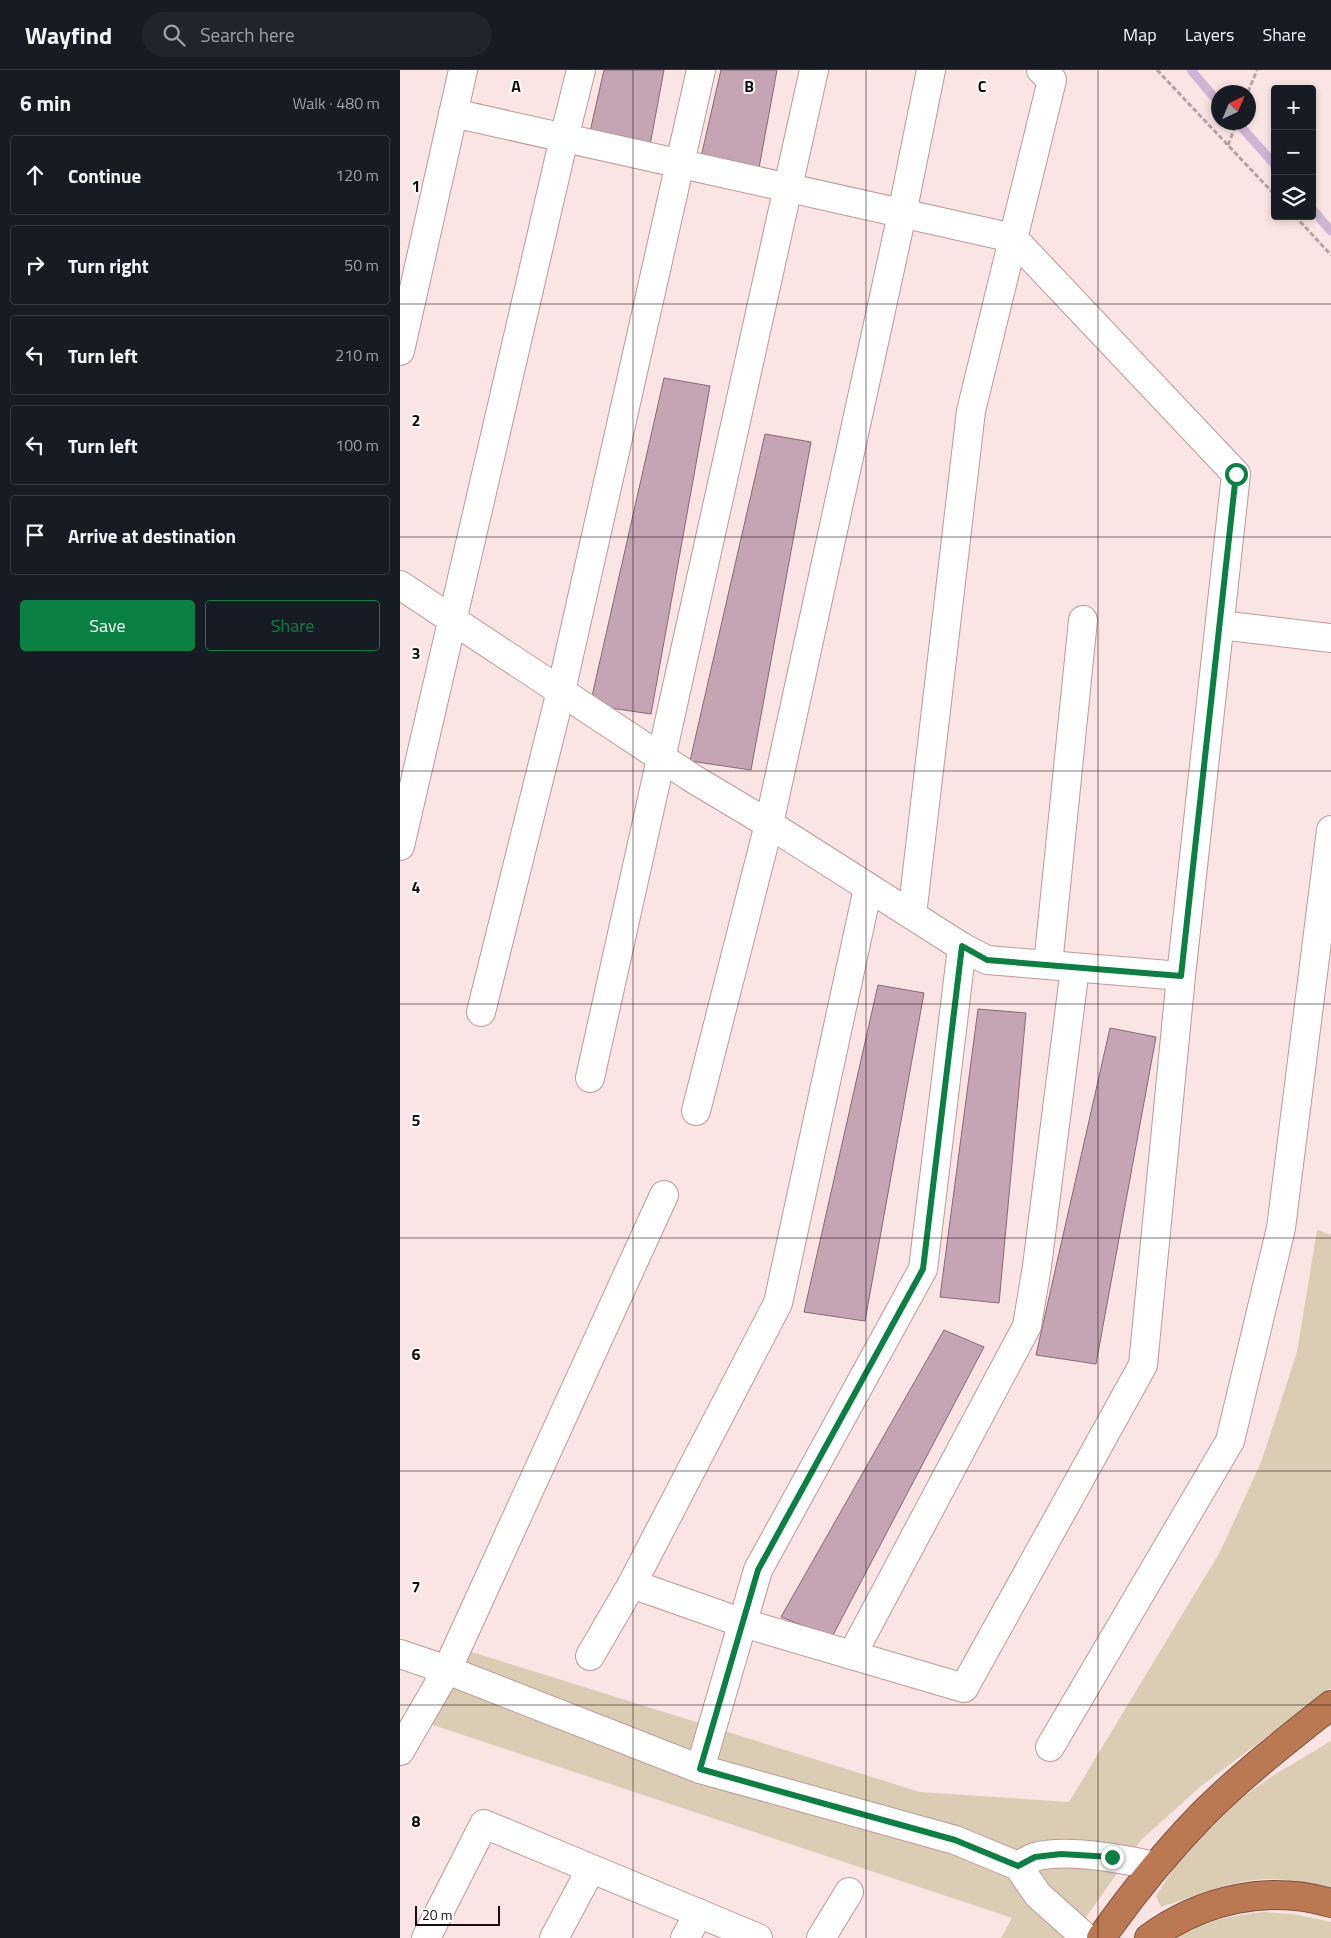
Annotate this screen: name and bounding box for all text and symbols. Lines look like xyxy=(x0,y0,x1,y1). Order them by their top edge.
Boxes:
search box xyxy=(142,12,492,57)
text: Wayfind xyxy=(25,17,112,53)
text: Search here xyxy=(200,20,295,49)
icon: search xyxy=(160,21,188,49)
text: Map xyxy=(1123,21,1157,48)
text: Layers xyxy=(1185,21,1234,48)
text: Share xyxy=(1262,21,1306,48)
text: A xyxy=(511,74,521,98)
text: B xyxy=(744,74,754,98)
text: C xyxy=(978,74,987,98)
north arrow xyxy=(1211,85,1256,130)
map controls xyxy=(1271,85,1316,220)
button: + xyxy=(1271,85,1316,130)
text: 6 min xyxy=(20,87,71,119)
text: Walk · 480 m xyxy=(292,91,380,115)
button: − xyxy=(1271,130,1316,175)
icon: ahead xyxy=(21,161,49,189)
text: Continue xyxy=(68,161,141,190)
text: 120 m xyxy=(335,163,379,187)
text: 1 xyxy=(412,174,420,198)
button: layers xyxy=(1271,175,1316,220)
icon: right xyxy=(21,251,49,279)
text: Turn right xyxy=(68,251,149,280)
text: 50 m xyxy=(344,253,379,277)
icon: left xyxy=(21,341,49,369)
text: Turn left xyxy=(68,341,138,370)
text: 210 m xyxy=(335,343,379,367)
text: 2 xyxy=(412,408,420,432)
icon: left xyxy=(21,431,49,459)
text: Turn left xyxy=(68,431,138,460)
text: 100 m xyxy=(335,433,379,457)
route start xyxy=(1225,463,1248,486)
icon: arrive xyxy=(21,521,49,549)
text: Arrive at destination xyxy=(68,521,236,550)
button: Save xyxy=(20,600,195,651)
button: Share xyxy=(205,600,380,651)
text: 3 xyxy=(412,641,420,665)
text: 4 xyxy=(412,875,421,899)
text: 5 xyxy=(412,1108,421,1132)
text: 6 xyxy=(412,1342,421,1366)
text: 7 xyxy=(412,1575,420,1599)
text: 8 xyxy=(412,1809,421,1833)
route end xyxy=(1101,1846,1124,1869)
scale bar xyxy=(415,1903,500,1926)
text: 20 m xyxy=(422,1904,452,1925)

